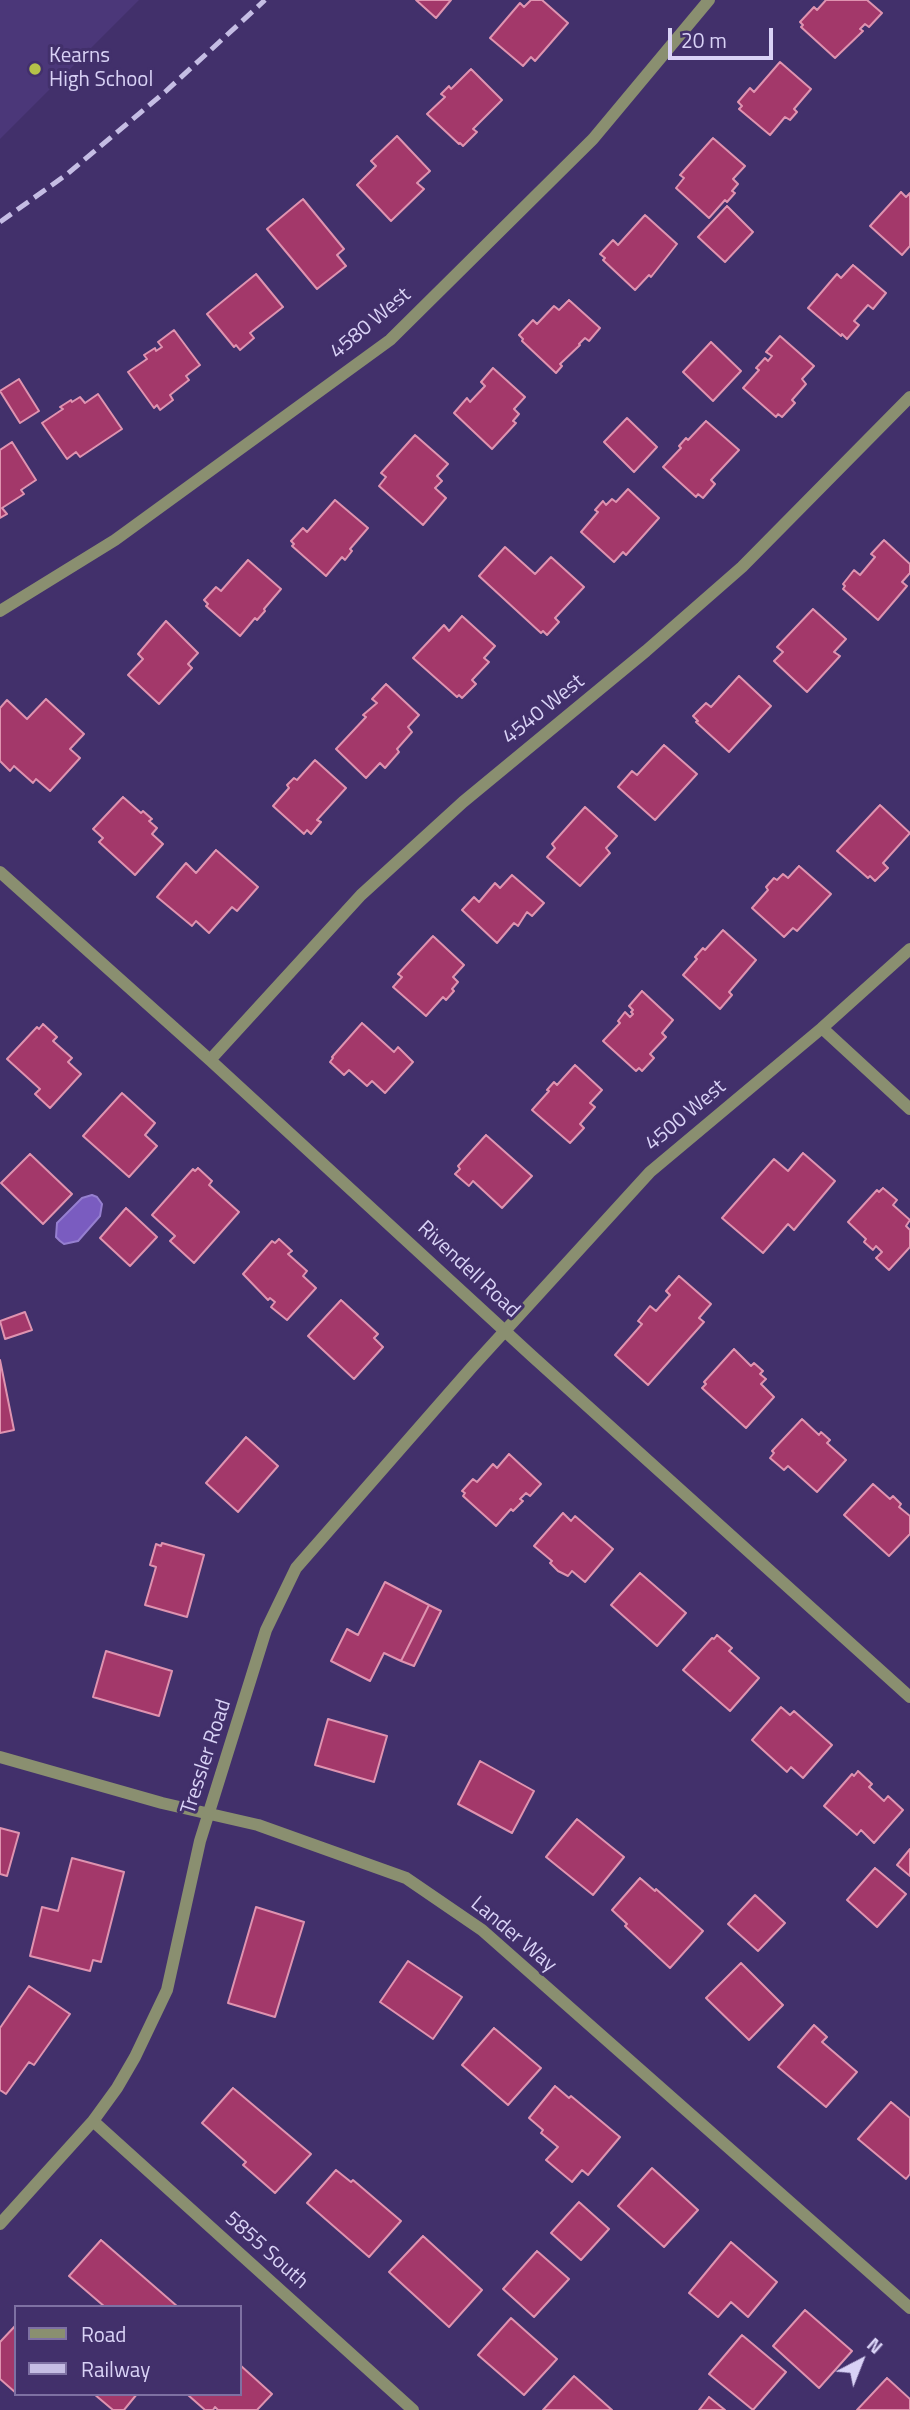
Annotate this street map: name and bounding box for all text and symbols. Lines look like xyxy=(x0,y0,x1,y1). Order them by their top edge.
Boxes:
scale bar xyxy=(672,14,777,58)
text: 20 m xyxy=(681,24,727,56)
place label: Kearns High School xyxy=(49,44,153,94)
marker: Kearns High School xyxy=(27,61,43,77)
street label: 4580 West xyxy=(326,283,416,365)
street label: 4540 West xyxy=(498,670,590,750)
street label: 4500 West xyxy=(641,1075,731,1157)
street label: Rivendell Road xyxy=(412,1216,524,1324)
street label: Tressler Road xyxy=(177,1696,237,1818)
street label: Lander Way xyxy=(465,1892,561,1978)
street label: 5855 South xyxy=(219,2207,313,2295)
legend xyxy=(14,2305,242,2396)
text: Road xyxy=(81,2318,126,2350)
north arrow xyxy=(826,2326,896,2396)
text: N xyxy=(861,2330,890,2360)
text: Railway xyxy=(81,2353,150,2385)

